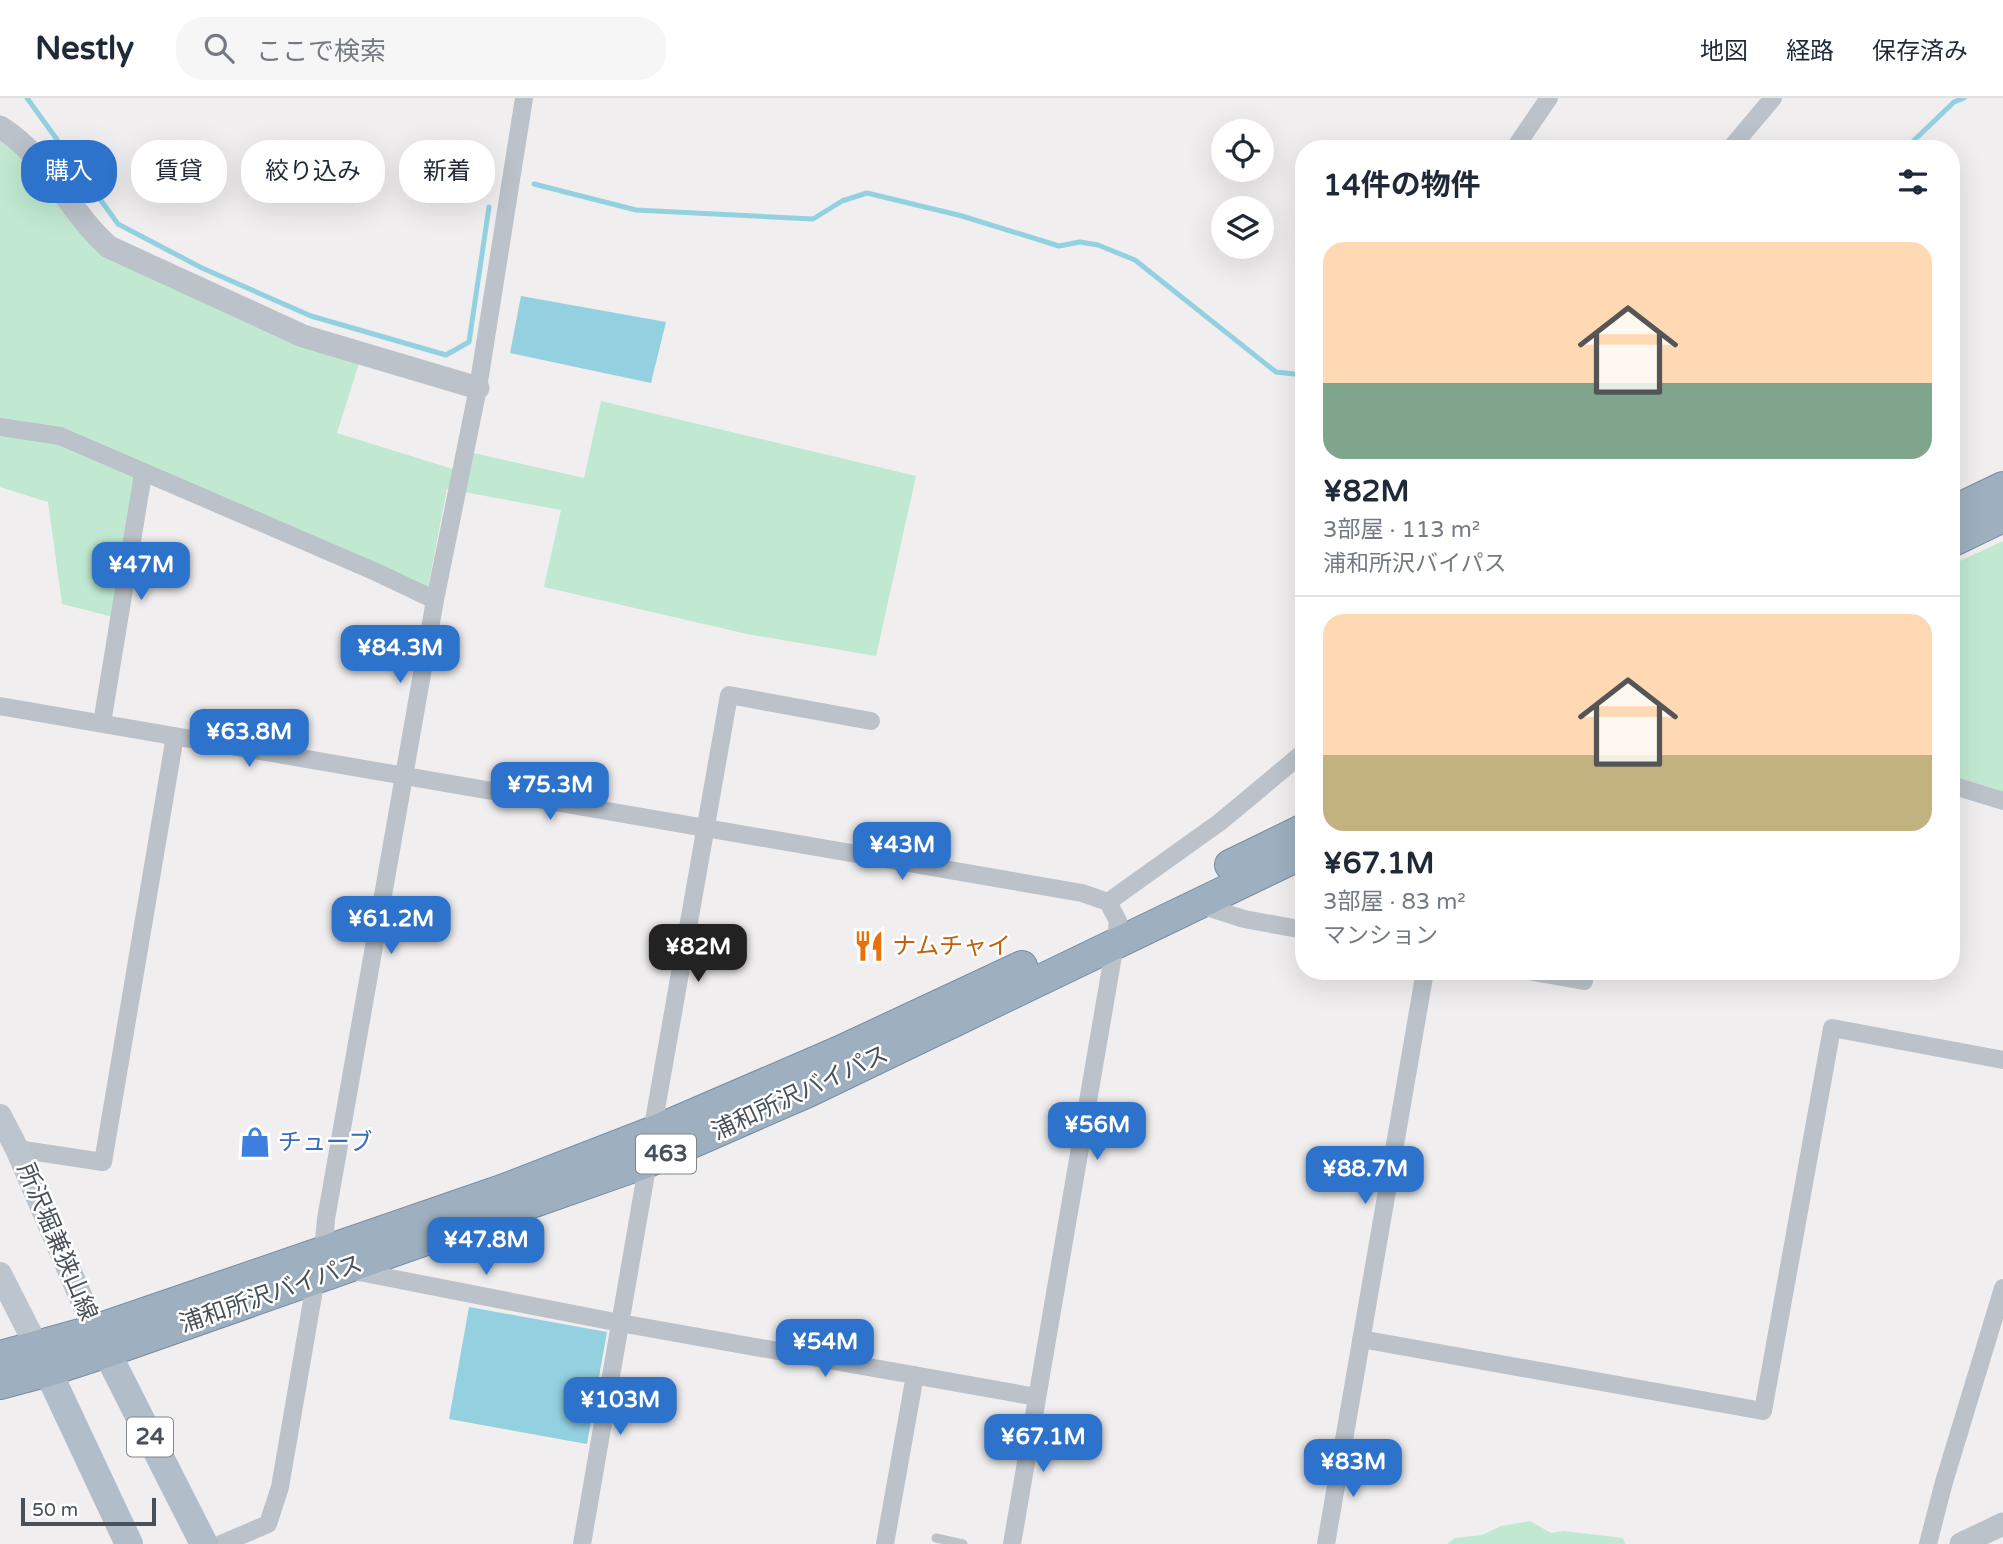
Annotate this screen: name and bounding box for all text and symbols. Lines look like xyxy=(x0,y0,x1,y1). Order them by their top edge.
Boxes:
search box xyxy=(176,17,666,80)
text: Nestly xyxy=(35,29,134,68)
icon: search xyxy=(200,29,238,67)
text: ここで検索 xyxy=(256,36,386,67)
text: 地図 xyxy=(1700,37,1748,66)
text: 経路 xyxy=(1786,37,1834,66)
text: 保存済み xyxy=(1872,37,1968,66)
map controls xyxy=(1211,119,1274,259)
button: locate xyxy=(1211,119,1274,182)
chip: 購入 xyxy=(21,140,117,203)
chip: 賃貸 xyxy=(131,140,227,203)
chip: 絞り込み xyxy=(241,140,385,203)
chip: 新着 xyxy=(399,140,495,203)
icon: filters xyxy=(1894,163,1932,201)
text: 14件の物件 xyxy=(1323,167,1481,204)
button: layers xyxy=(1211,196,1274,259)
icon: home xyxy=(1565,287,1691,413)
text: ¥82M xyxy=(1323,473,1409,510)
text: 3部屋 · 113 m² xyxy=(1323,516,1480,544)
pin: ¥47M xyxy=(100,542,182,602)
text: 浦和所沢バイパス xyxy=(1323,550,1507,578)
text: ¥47M xyxy=(108,551,174,579)
pin: ¥84.3M xyxy=(343,626,457,685)
text: ¥84.3M xyxy=(357,634,443,662)
icon: home xyxy=(1565,659,1691,785)
pin: ¥63.8M xyxy=(192,710,306,769)
text: ¥63.8M xyxy=(206,718,292,746)
pin: ¥75.3M xyxy=(493,762,607,822)
text: ¥75.3M xyxy=(507,771,593,799)
pin: ¥43M xyxy=(861,822,943,882)
text: ¥43M xyxy=(869,831,935,859)
text: ¥67.1M xyxy=(1323,845,1435,882)
text: 3部屋 · 83 m² xyxy=(1323,888,1466,916)
pin: ¥61.2M xyxy=(334,896,448,956)
text: ¥61.2M xyxy=(348,905,434,933)
text: マンション xyxy=(1323,922,1438,950)
pin: ¥82M xyxy=(657,924,739,984)
restaurant icon: ナムチャイ xyxy=(852,929,886,963)
place label: ナムチャイ xyxy=(892,932,1011,961)
text: ¥82M xyxy=(665,933,731,961)
street label: 浦和所沢バイパス xyxy=(707,1039,893,1147)
pin: ¥56M xyxy=(1056,1102,1138,1162)
text: ¥56M xyxy=(1064,1111,1130,1139)
shop icon: チューブ xyxy=(238,1125,272,1159)
place label: チューブ xyxy=(278,1128,373,1157)
road number: 463 xyxy=(636,1134,696,1174)
pin: ¥88.7M xyxy=(1308,1146,1422,1206)
text: ¥88.7M xyxy=(1322,1155,1408,1183)
street label: 所沢堀兼狭山線 xyxy=(11,1159,103,1325)
pin: ¥47.8M xyxy=(429,1218,543,1277)
text: ¥47.8M xyxy=(443,1226,529,1254)
street label: 浦和所沢バイパス xyxy=(176,1249,366,1339)
pin: ¥54M xyxy=(784,1320,866,1379)
text: ¥54M xyxy=(792,1328,858,1356)
pin: ¥103M xyxy=(571,1378,669,1437)
text: ¥103M xyxy=(580,1386,660,1414)
pin: ¥67.1M xyxy=(986,1414,1100,1474)
road number: 24 xyxy=(127,1418,173,1456)
text: ¥67.1M xyxy=(1000,1423,1086,1451)
pin: ¥83M xyxy=(1312,1440,1394,1499)
text: ¥83M xyxy=(1320,1448,1386,1476)
scale bar xyxy=(21,1495,156,1527)
text: 50 m xyxy=(32,1499,78,1521)

